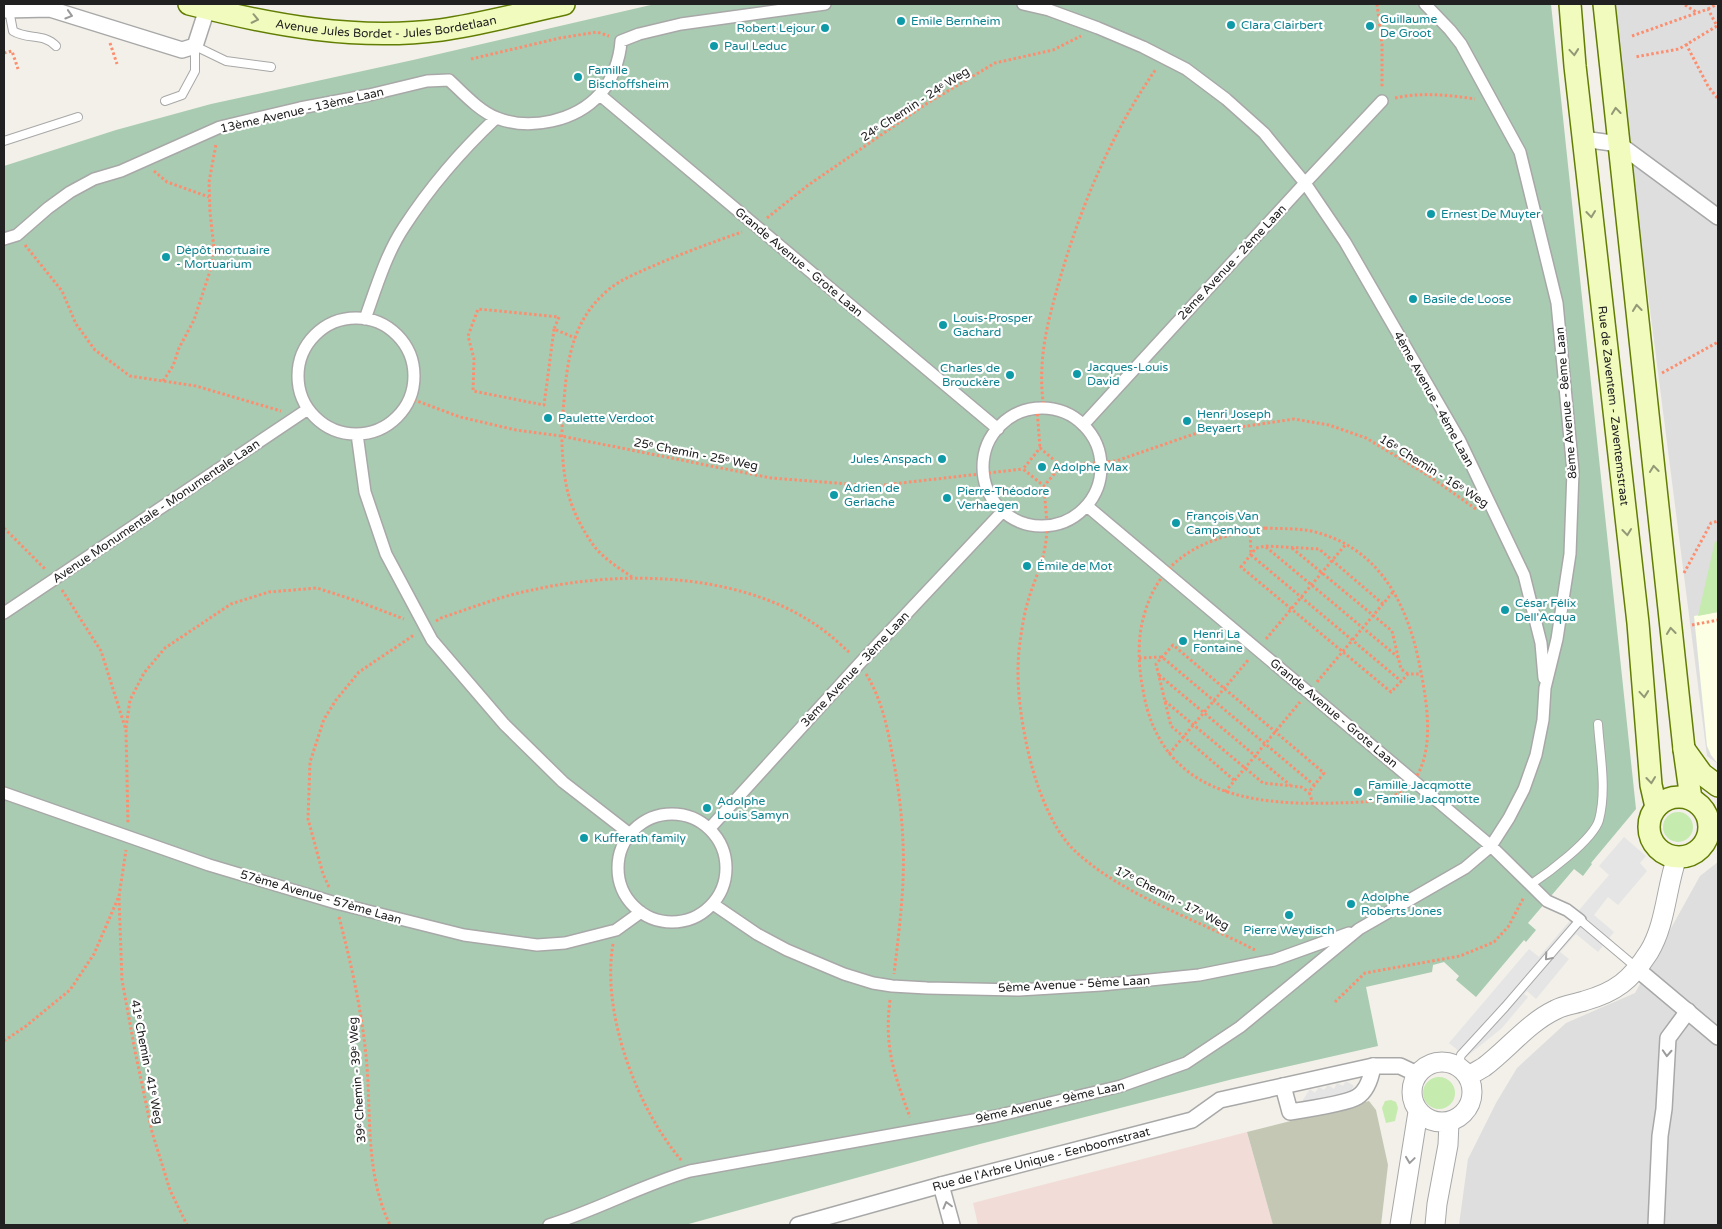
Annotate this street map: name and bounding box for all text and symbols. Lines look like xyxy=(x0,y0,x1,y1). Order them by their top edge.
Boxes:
one-way arrow xyxy=(64,10,73,20)
place label: Guillaume De Groot xyxy=(1380,12,1437,40)
one-way arrow xyxy=(250,13,259,24)
street label: Avenue Jules Bordet - Jules Bordetlaan xyxy=(275,13,498,41)
place label: Emile Bernheim xyxy=(911,14,1001,28)
marker: Emile Bernheim xyxy=(895,15,907,27)
place label: Clara Clairbert xyxy=(1241,18,1323,32)
marker: Clara Clairbert xyxy=(1225,19,1237,31)
marker: Guillaume De Groot xyxy=(1364,20,1376,32)
place label: Robert Lejour xyxy=(737,21,815,35)
marker: Robert Lejour xyxy=(819,22,831,34)
place label: Paul Leduc xyxy=(724,39,787,53)
marker: Paul Leduc xyxy=(708,40,720,52)
one-way arrow xyxy=(1568,49,1579,57)
place label: Famille Bischoffsheim xyxy=(588,63,669,91)
street label: 24ᵉ Chemin - 24ᵉ Weg xyxy=(858,64,972,144)
marker: Famille Bischoffsheim xyxy=(572,71,584,83)
street label: 13ème Avenue - 13ème Laan xyxy=(219,84,385,136)
one-way arrow xyxy=(1611,107,1622,115)
street label: 2ème Avenue - 2ème Laan xyxy=(1175,202,1289,322)
street label: Grande Avenue - Grote Laan xyxy=(732,205,866,319)
place label: Ernest De Muyter xyxy=(1441,207,1541,221)
marker: Ernest De Muyter xyxy=(1425,208,1437,220)
one-way arrow xyxy=(1585,210,1596,218)
place label: Dépôt mortuaire - Mortuarium xyxy=(176,243,270,271)
marker: Dépôt mortuaire - Mortuarium xyxy=(160,251,172,263)
place label: Basile de Loose xyxy=(1423,292,1511,306)
marker: Basile de Loose xyxy=(1407,293,1419,305)
one-way arrow xyxy=(1632,303,1643,311)
street label: Rue de Zaventem - Zaventemstraat xyxy=(1595,305,1632,507)
place label: Louis-Prosper Gachard xyxy=(953,311,1033,339)
marker: Louis-Prosper Gachard xyxy=(937,319,949,331)
street label: 8ème Avenue - 8ème Laan xyxy=(1552,327,1580,479)
street label: 4ème Avenue - 4ème Laan xyxy=(1391,329,1477,469)
place label: Jacques-Louis David xyxy=(1087,360,1169,388)
place label: Charles de Brouckère xyxy=(940,361,1000,389)
marker: Jacques-Louis David xyxy=(1071,368,1083,380)
marker: Charles de Brouckère xyxy=(1004,369,1016,381)
place label: Henri Joseph Beyaert xyxy=(1197,407,1271,435)
place label: Paulette Verdoot xyxy=(558,411,655,425)
marker: Paulette Verdoot xyxy=(542,412,554,424)
marker: Henri Joseph Beyaert xyxy=(1181,415,1193,427)
street label: 16ᵉ Chemin - 16ᵉ Weg xyxy=(1377,432,1491,510)
street label: 25ᵉ Chemin - 25ᵉ Weg xyxy=(633,435,759,473)
street label: Avenue Monumentale - Monumentale Laan xyxy=(50,436,262,586)
place label: Jules Anspach xyxy=(850,452,932,466)
marker: Jules Anspach xyxy=(936,453,948,465)
place label: Adolphe Max xyxy=(1052,460,1128,474)
marker: Adolphe Max xyxy=(1036,461,1048,473)
one-way arrow xyxy=(1649,465,1660,473)
place label: Adrien de Gerlache xyxy=(844,481,900,509)
place label: Pierre-Théodore Verhaegen xyxy=(957,484,1050,512)
marker: Adrien de Gerlache xyxy=(828,489,840,501)
marker: Pierre-Théodore Verhaegen xyxy=(941,492,953,504)
place label: François Van Campenhout xyxy=(1186,509,1261,537)
marker: François Van Campenhout xyxy=(1170,517,1182,529)
one-way arrow xyxy=(1621,528,1632,536)
place label: Émile de Mot xyxy=(1037,559,1113,573)
marker: Émile de Mot xyxy=(1021,560,1033,572)
place label: César Félix Dell'Acqua xyxy=(1515,596,1576,624)
marker: César Félix Dell'Acqua xyxy=(1499,604,1511,616)
street label: 3ème Avenue - 3ème Laan xyxy=(798,609,912,729)
one-way arrow xyxy=(1666,626,1677,634)
place label: Henri La Fontaine xyxy=(1193,627,1243,655)
marker: Henri La Fontaine xyxy=(1177,635,1189,647)
street label: Grande Avenue - Grote Laan xyxy=(1267,656,1401,770)
one-way arrow xyxy=(1638,690,1649,698)
one-way arrow xyxy=(1645,777,1656,785)
place label: Famille Jacqmotte - Familie Jacqmotte xyxy=(1368,778,1480,806)
marker: Famille Jacqmotte - Familie Jacqmotte xyxy=(1352,786,1364,798)
place label: Adolphe Louis Samyn xyxy=(717,794,789,822)
marker: Adolphe Louis Samyn xyxy=(701,802,713,814)
place label: Kufferath family xyxy=(594,831,686,845)
marker: Kufferath family xyxy=(578,832,590,844)
street label: 17ᵉ Chemin - 17ᵉ Weg xyxy=(1113,863,1231,933)
street label: 57ème Avenue - 57ème Laan xyxy=(239,867,403,927)
place label: Adolphe Roberts Jones xyxy=(1361,890,1442,918)
marker: Adolphe Roberts Jones xyxy=(1345,898,1357,910)
marker: Pierre Weydisch xyxy=(1283,909,1295,921)
place label: Pierre Weydisch xyxy=(1243,923,1335,937)
one-way arrow xyxy=(1544,952,1553,961)
street label: 5ème Avenue - 5ème Laan xyxy=(998,973,1150,995)
street label: 41ᵉ Chemin - 41ᵉ Weg xyxy=(128,999,166,1125)
street label: 39ᵉ Chemin - 39ᵉ Weg xyxy=(346,1017,368,1143)
one-way arrow xyxy=(1661,1049,1672,1057)
street label: 9ème Avenue - 9ème Laan xyxy=(974,1078,1126,1126)
street label: Rue de l'Arbre Unique - Eenboomstraat xyxy=(931,1124,1152,1194)
one-way arrow xyxy=(1405,1156,1416,1164)
one-way arrow xyxy=(942,1201,953,1209)

